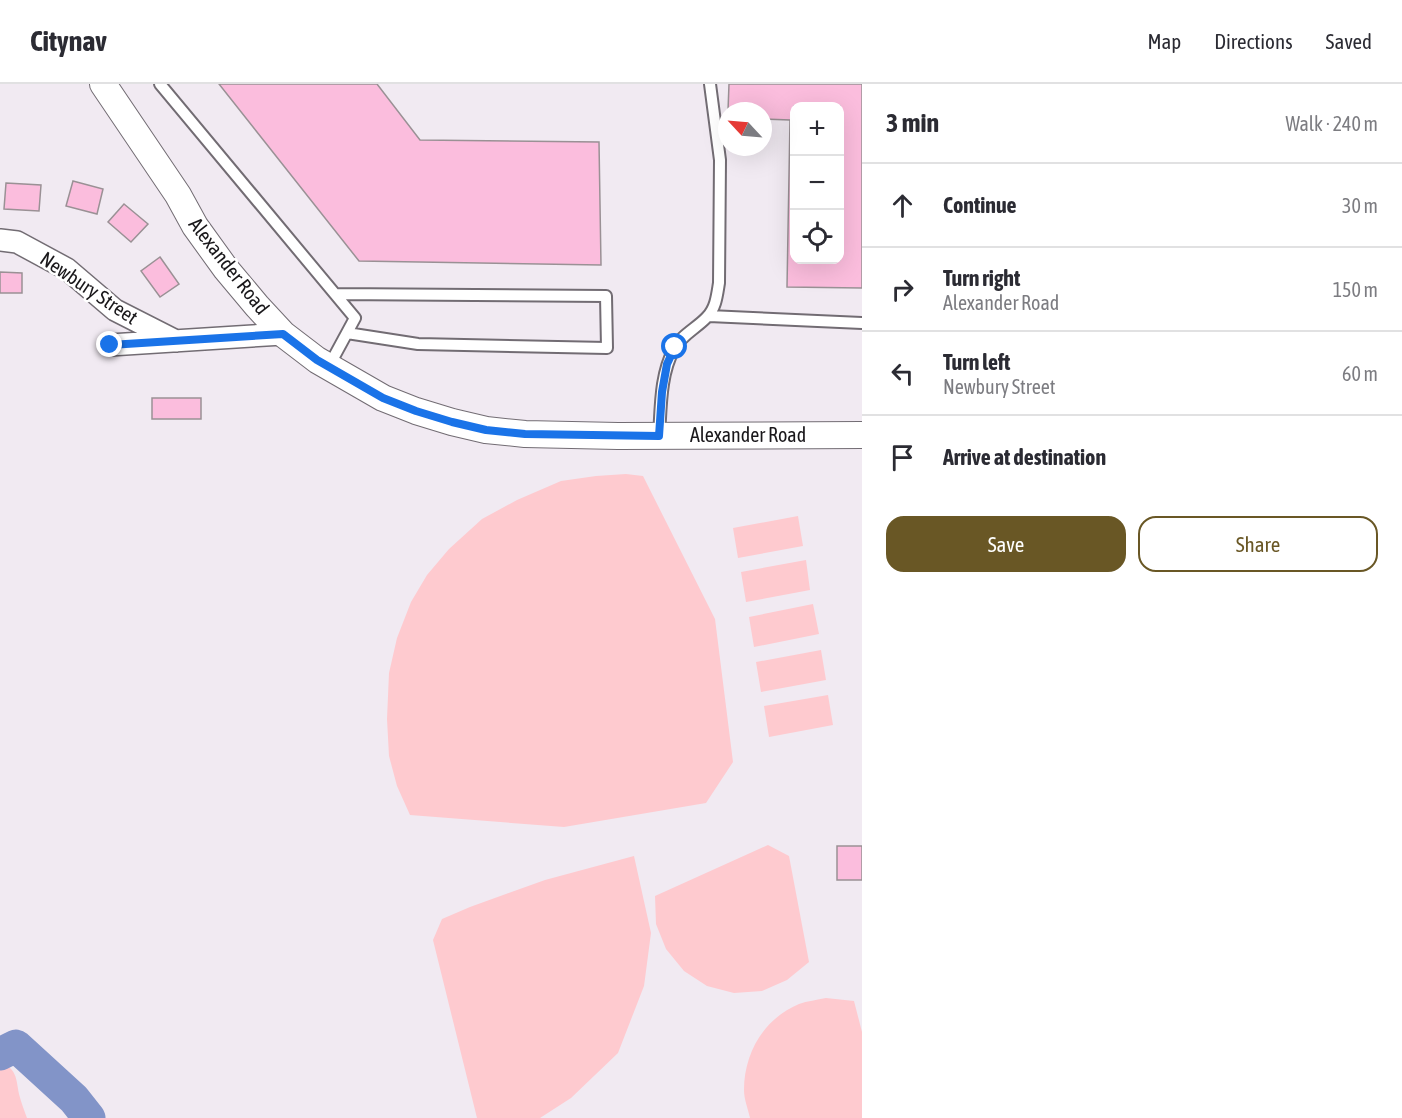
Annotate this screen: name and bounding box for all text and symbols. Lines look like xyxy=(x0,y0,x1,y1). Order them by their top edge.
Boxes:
text: Citynav xyxy=(30,25,107,57)
text: Map xyxy=(1147,29,1181,53)
text: Directions xyxy=(1214,29,1293,53)
text: Saved xyxy=(1326,29,1372,53)
north arrow xyxy=(718,102,772,156)
map controls xyxy=(790,102,844,264)
button: + xyxy=(790,102,844,156)
text: 3 min xyxy=(886,108,939,138)
text: Walk · 240 m xyxy=(1286,112,1378,135)
button: − xyxy=(790,156,844,210)
icon: ahead xyxy=(886,189,919,222)
text: Continue xyxy=(943,192,1017,218)
text: 30 m xyxy=(1342,194,1378,217)
button: locate xyxy=(790,210,844,264)
street label: Alexander Road xyxy=(185,213,274,319)
street label: Newbury Street xyxy=(36,247,143,329)
text: Turn right xyxy=(943,265,1020,291)
icon: right xyxy=(886,273,919,306)
text: 150 m xyxy=(1333,278,1378,301)
text: Alexander Road xyxy=(943,291,1059,314)
route end xyxy=(96,331,122,357)
route start xyxy=(661,333,687,359)
text: Turn left xyxy=(943,349,1010,375)
icon: left xyxy=(886,357,919,390)
text: 60 m xyxy=(1342,362,1378,385)
text: Newbury Street xyxy=(943,375,1056,398)
street label: Alexander Road xyxy=(690,423,806,446)
icon: arrive xyxy=(886,441,919,474)
text: Arrive at destination xyxy=(943,444,1106,470)
button: Save xyxy=(886,516,1126,572)
button: Share xyxy=(1138,516,1378,572)

